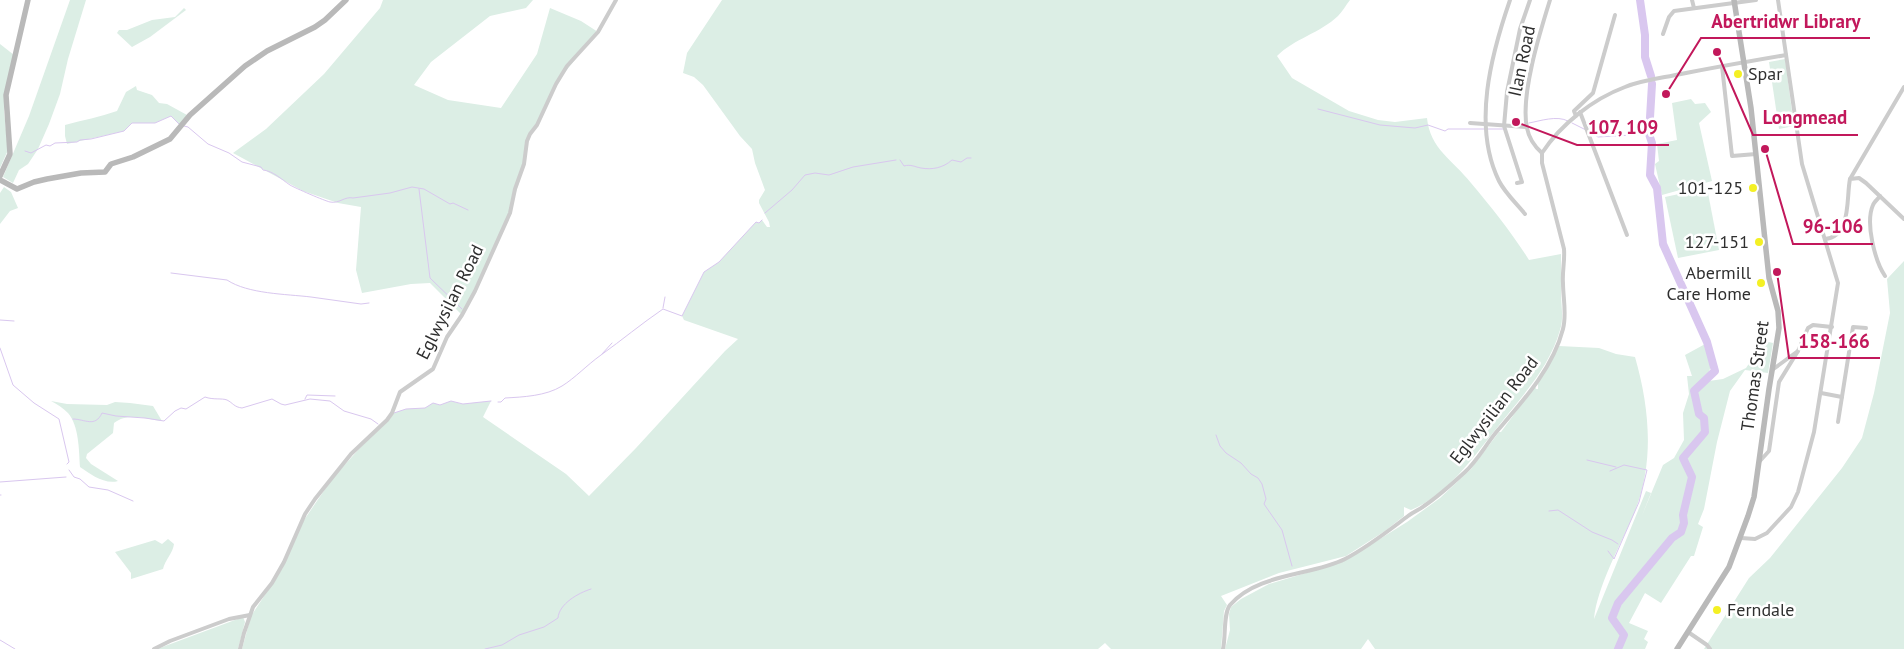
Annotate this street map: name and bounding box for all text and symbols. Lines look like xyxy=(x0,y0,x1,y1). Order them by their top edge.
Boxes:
callout: Abertridwr Library xyxy=(1701,4,1870,38)
text: Abertridwr Library xyxy=(1711,9,1862,33)
street label: Ilan Road xyxy=(1503,23,1540,99)
place label: Spar xyxy=(1748,62,1782,85)
marker: Spar xyxy=(1732,68,1744,80)
callout: Longmead xyxy=(1753,101,1858,135)
text: Longmead xyxy=(1763,105,1847,129)
callout: 107, 109 xyxy=(1577,111,1669,145)
text: 107, 109 xyxy=(1588,115,1658,139)
place label: 101-125 xyxy=(1678,176,1743,199)
marker: 101-125 xyxy=(1747,182,1759,194)
callout: 96-106 xyxy=(1793,210,1873,244)
text: 96-106 xyxy=(1803,214,1863,238)
place label: 127-151 xyxy=(1685,230,1749,253)
marker: 127-151 xyxy=(1753,236,1765,248)
street label: Eglwysilan Road xyxy=(411,241,488,363)
place label: Abermill Care Home xyxy=(1667,261,1752,305)
marker: Abermill Care Home xyxy=(1755,277,1767,289)
street label: Thomas Street xyxy=(1735,319,1774,433)
callout: 158-166 xyxy=(1789,324,1880,358)
text: 158-166 xyxy=(1798,329,1870,353)
street label: Eglwysilian Road xyxy=(1444,351,1543,468)
place label: Ferndale xyxy=(1727,598,1794,621)
marker: Ferndale xyxy=(1711,604,1723,616)

